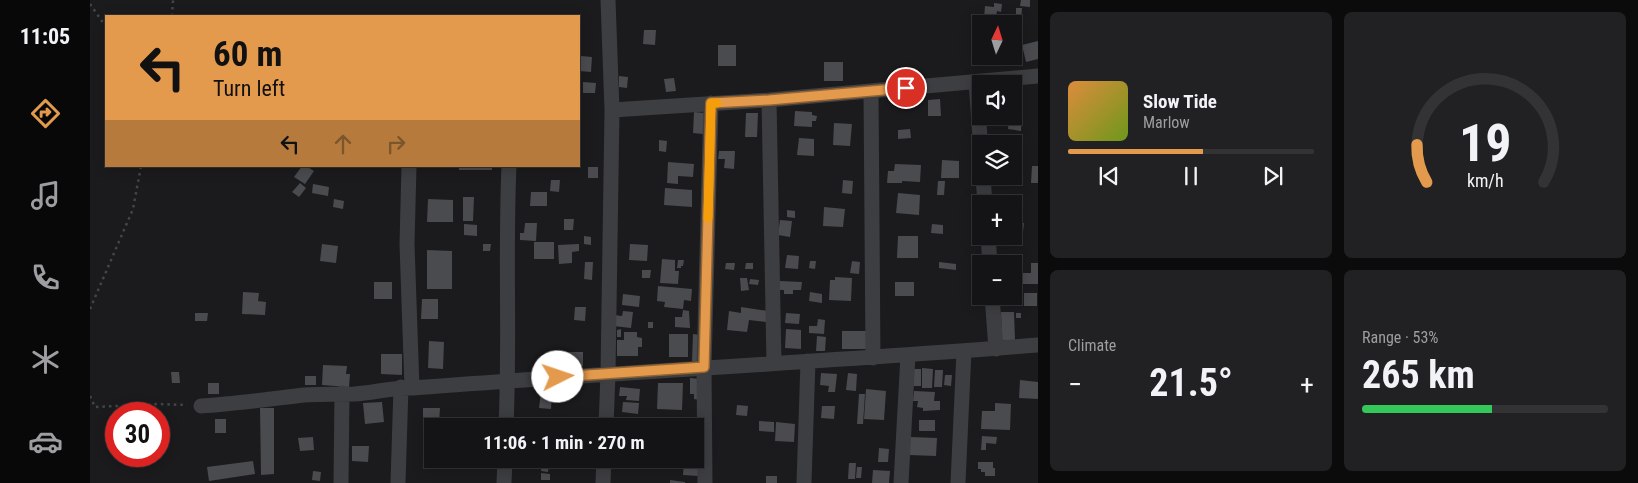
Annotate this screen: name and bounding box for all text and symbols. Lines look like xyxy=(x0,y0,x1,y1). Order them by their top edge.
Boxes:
north arrow xyxy=(972,15,1022,65)
map controls xyxy=(972,15,1022,305)
text: 11:05 xyxy=(20,24,70,49)
text: 60 m xyxy=(213,34,282,75)
icon: left xyxy=(130,35,195,100)
pin xyxy=(885,67,927,109)
icon: arrive xyxy=(892,74,920,102)
button: sound xyxy=(972,75,1022,125)
text: Turn left xyxy=(213,76,285,101)
text: Slow Tide xyxy=(1143,90,1217,113)
icon: directions xyxy=(28,96,63,131)
text: Marlow xyxy=(1143,113,1190,132)
text: 19 xyxy=(1459,113,1511,174)
icon: left xyxy=(276,130,304,158)
icon: ahead xyxy=(329,130,357,158)
icon: right xyxy=(382,130,410,158)
button: layers xyxy=(972,135,1022,185)
icon: previous xyxy=(1095,162,1123,190)
icon: pause xyxy=(1177,162,1205,190)
icon: next xyxy=(1259,162,1287,190)
text: km/h xyxy=(1467,170,1503,191)
icon: music xyxy=(28,178,63,213)
button: + xyxy=(972,195,1022,245)
button: − xyxy=(972,255,1022,305)
icon: phone xyxy=(28,260,63,295)
text: Range · 53% xyxy=(1362,328,1438,347)
text: Climate xyxy=(1068,336,1116,355)
icon: climate xyxy=(28,342,63,377)
position arrow xyxy=(531,350,583,402)
text: 265 km xyxy=(1362,353,1475,397)
text: 21.5° xyxy=(1149,361,1233,405)
text: − xyxy=(1068,368,1082,401)
text: + xyxy=(1300,368,1314,401)
speed limit sign: 30 xyxy=(105,402,170,467)
icon: car xyxy=(28,424,63,459)
text: 11:06 · 1 min · 270 m xyxy=(483,431,645,454)

